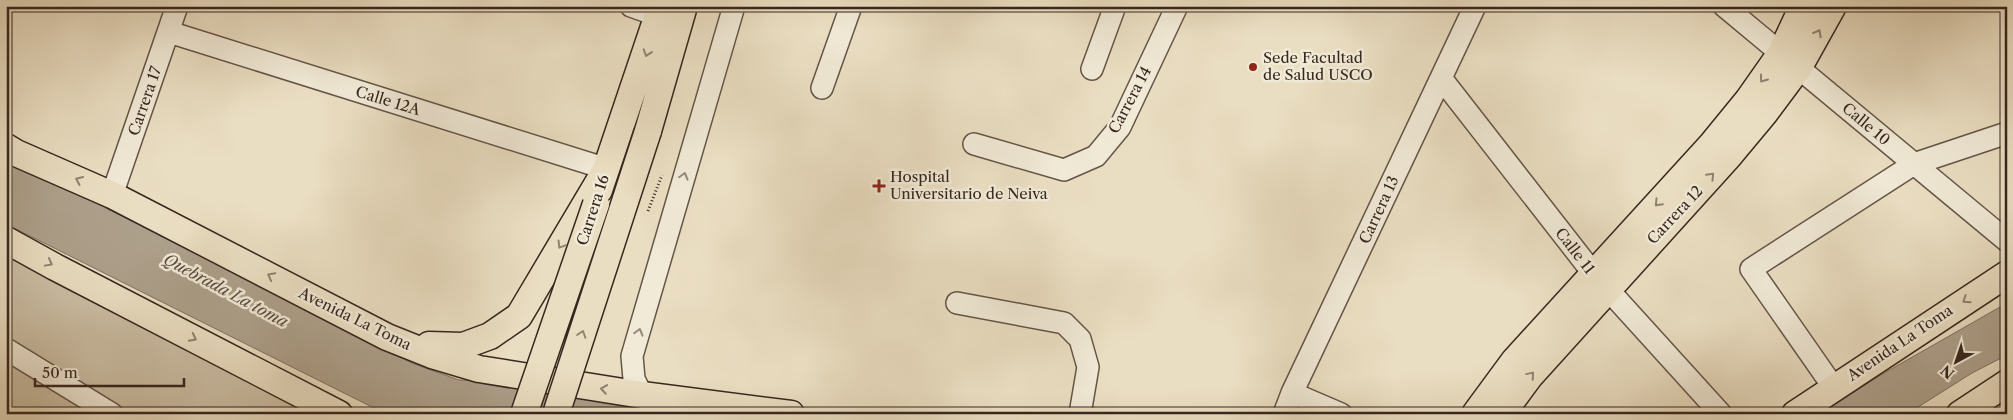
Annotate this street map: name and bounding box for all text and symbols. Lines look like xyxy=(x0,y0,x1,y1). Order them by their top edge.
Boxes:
one-way arrow xyxy=(1812,29,1822,38)
one-way arrow xyxy=(642,48,652,56)
place label: Sede Facultad de Salud USCO xyxy=(1263,48,1373,84)
marker: Sede Facultad de Salud USCO xyxy=(1247,61,1259,73)
street label: Carrera 17 xyxy=(124,63,165,138)
street label: Carrera 14 xyxy=(1104,63,1155,137)
one-way arrow xyxy=(1760,73,1769,83)
street label: Calle 12A xyxy=(353,82,424,120)
street label: Calle 10 xyxy=(1839,98,1894,149)
place label: Hospital Universitario de Neiva xyxy=(890,167,1048,203)
street label: Carrera 16 xyxy=(572,172,613,248)
one-way arrow xyxy=(679,172,689,180)
street label: Carrera 13 xyxy=(1355,173,1403,247)
one-way arrow xyxy=(1705,173,1714,182)
one-way arrow xyxy=(75,176,84,187)
marker: Hospital Universitario de Neiva xyxy=(872,179,886,193)
street label: Carrera 12 xyxy=(1643,181,1707,248)
one-way arrow xyxy=(1655,197,1664,206)
street label: Calle 11 xyxy=(1551,224,1600,278)
one-way arrow xyxy=(558,240,568,249)
water label: Quebrada La toma xyxy=(160,249,292,331)
one-way arrow xyxy=(44,257,53,267)
one-way arrow xyxy=(267,272,276,282)
street label: Avenida La Toma xyxy=(295,283,415,354)
one-way arrow xyxy=(1962,294,1971,303)
street label: Avenida La Toma xyxy=(1843,300,1956,385)
one-way arrow xyxy=(634,328,644,336)
one-way arrow xyxy=(576,330,586,339)
one-way arrow xyxy=(188,332,197,342)
north arrow xyxy=(1930,338,1980,388)
scale bar xyxy=(35,355,184,387)
text: N xyxy=(1937,361,1958,383)
text: 50 m xyxy=(42,363,78,382)
one-way arrow xyxy=(1526,372,1534,381)
one-way arrow xyxy=(600,384,608,395)

